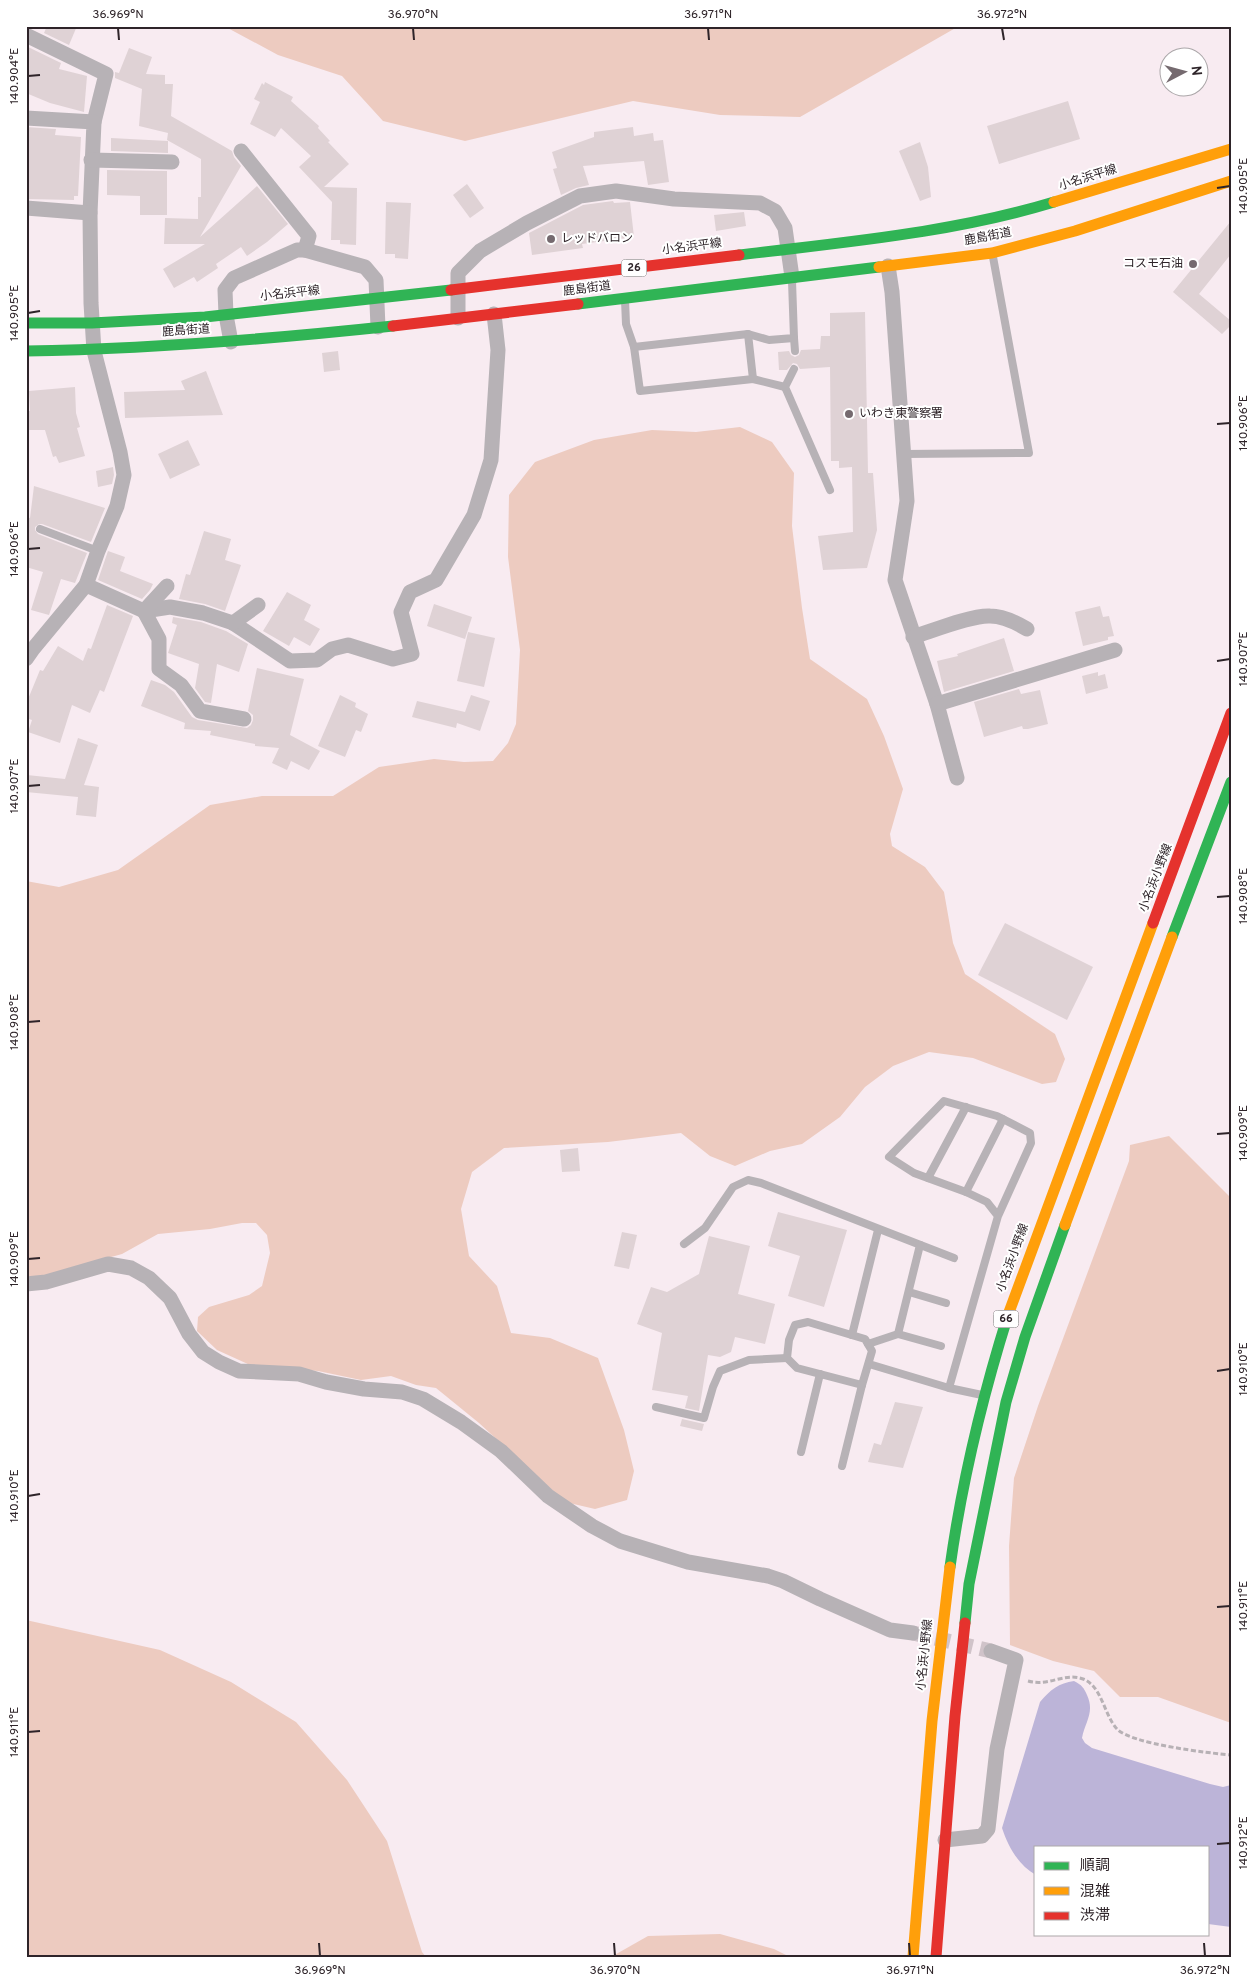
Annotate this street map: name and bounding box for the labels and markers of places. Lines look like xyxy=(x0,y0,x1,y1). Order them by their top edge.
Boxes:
place label: レッドバロン xyxy=(561,231,633,247)
marker: レッドバロン xyxy=(545,233,557,245)
place label: コスモ石油 xyxy=(1123,256,1183,272)
marker: コスモ石油 xyxy=(1187,258,1199,270)
place label: いわき東警察署 xyxy=(859,406,943,422)
marker: いわき東警察署 xyxy=(843,408,855,420)

